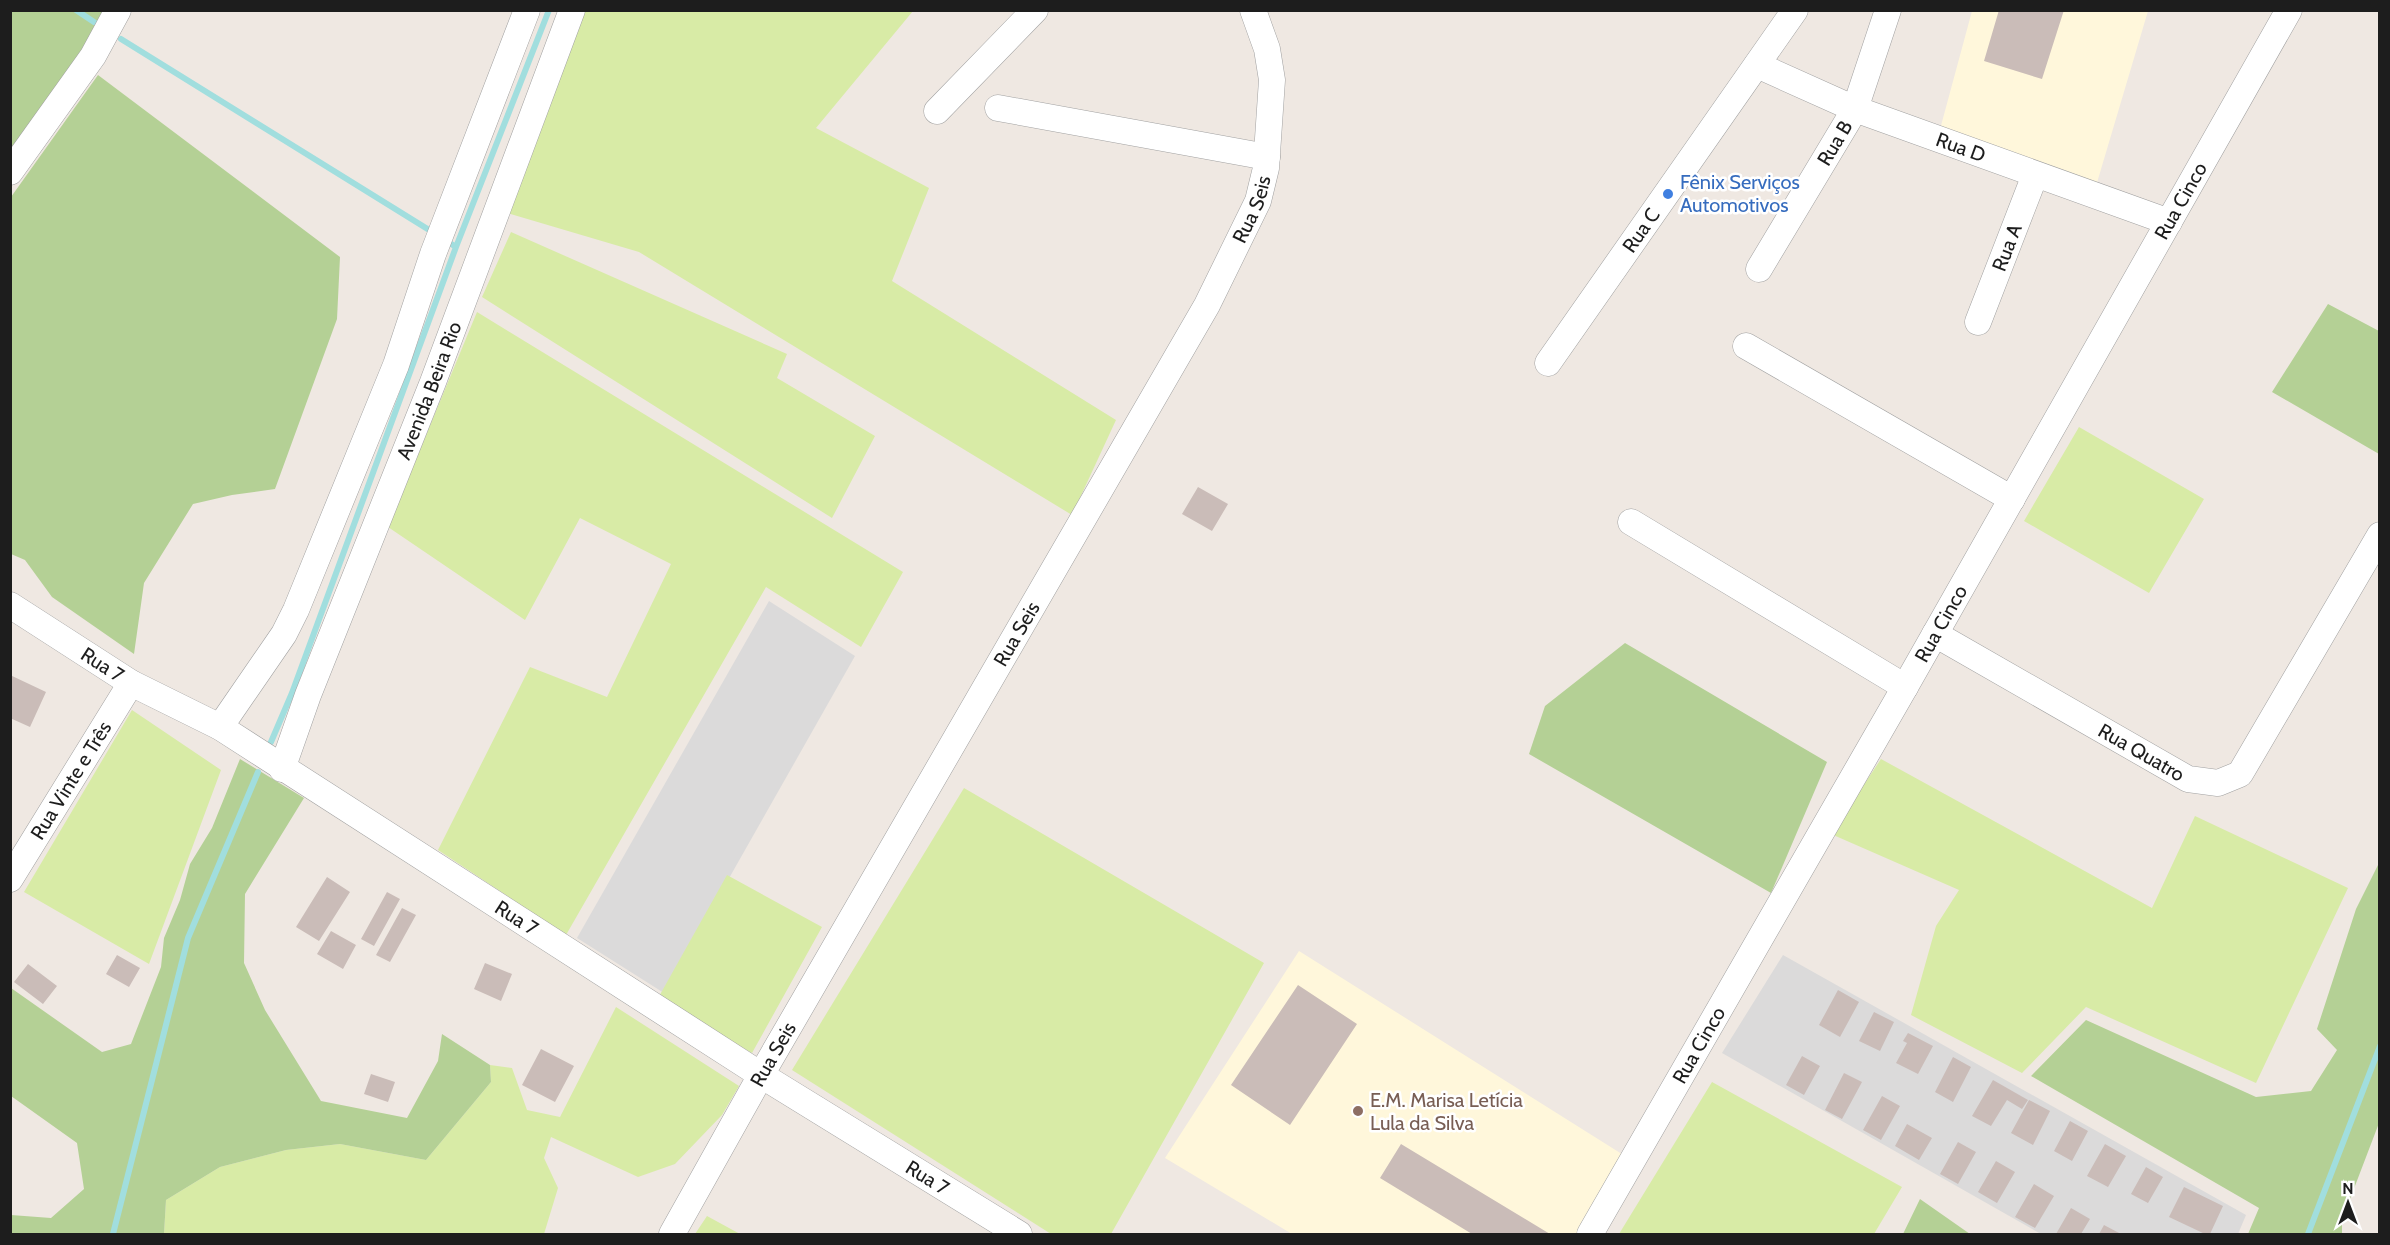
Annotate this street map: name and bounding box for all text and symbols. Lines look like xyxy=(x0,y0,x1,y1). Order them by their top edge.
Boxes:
street label: Rua B xyxy=(1812,116,1857,170)
street label: Rua D xyxy=(1933,127,1989,167)
street label: Rua Cinco xyxy=(2149,158,2212,244)
place label: Fênix Serviços Automotivos xyxy=(1680,170,1800,217)
street label: Rua Seis xyxy=(1227,173,1276,247)
marker: Fênix Serviços Automotivos xyxy=(1661,187,1675,201)
street label: Rua C xyxy=(1617,203,1665,257)
street label: Rua A xyxy=(1987,220,2027,274)
street label: Avenida Beira Rio xyxy=(391,318,466,463)
street label: Rua Cinco xyxy=(1910,581,1972,666)
street label: Rua Seis xyxy=(988,597,1045,671)
street label: Rua 7 xyxy=(76,642,128,687)
street label: Rua Vinte e Três xyxy=(25,717,116,844)
street label: Rua Quatro xyxy=(2094,718,2189,786)
street label: Rua 7 xyxy=(491,895,543,941)
street label: Rua Cinco xyxy=(1667,1002,1730,1088)
street label: Rua Seis xyxy=(745,1018,801,1091)
place label: E.M. Marisa Letícia Lula da Silva xyxy=(1370,1088,1523,1135)
marker: E.M. Marisa Letícia Lula da Silva xyxy=(1351,1104,1365,1118)
street label: Rua 7 xyxy=(901,1155,954,1200)
north arrow xyxy=(2318,1173,2378,1233)
text: N xyxy=(2342,1179,2354,1198)

